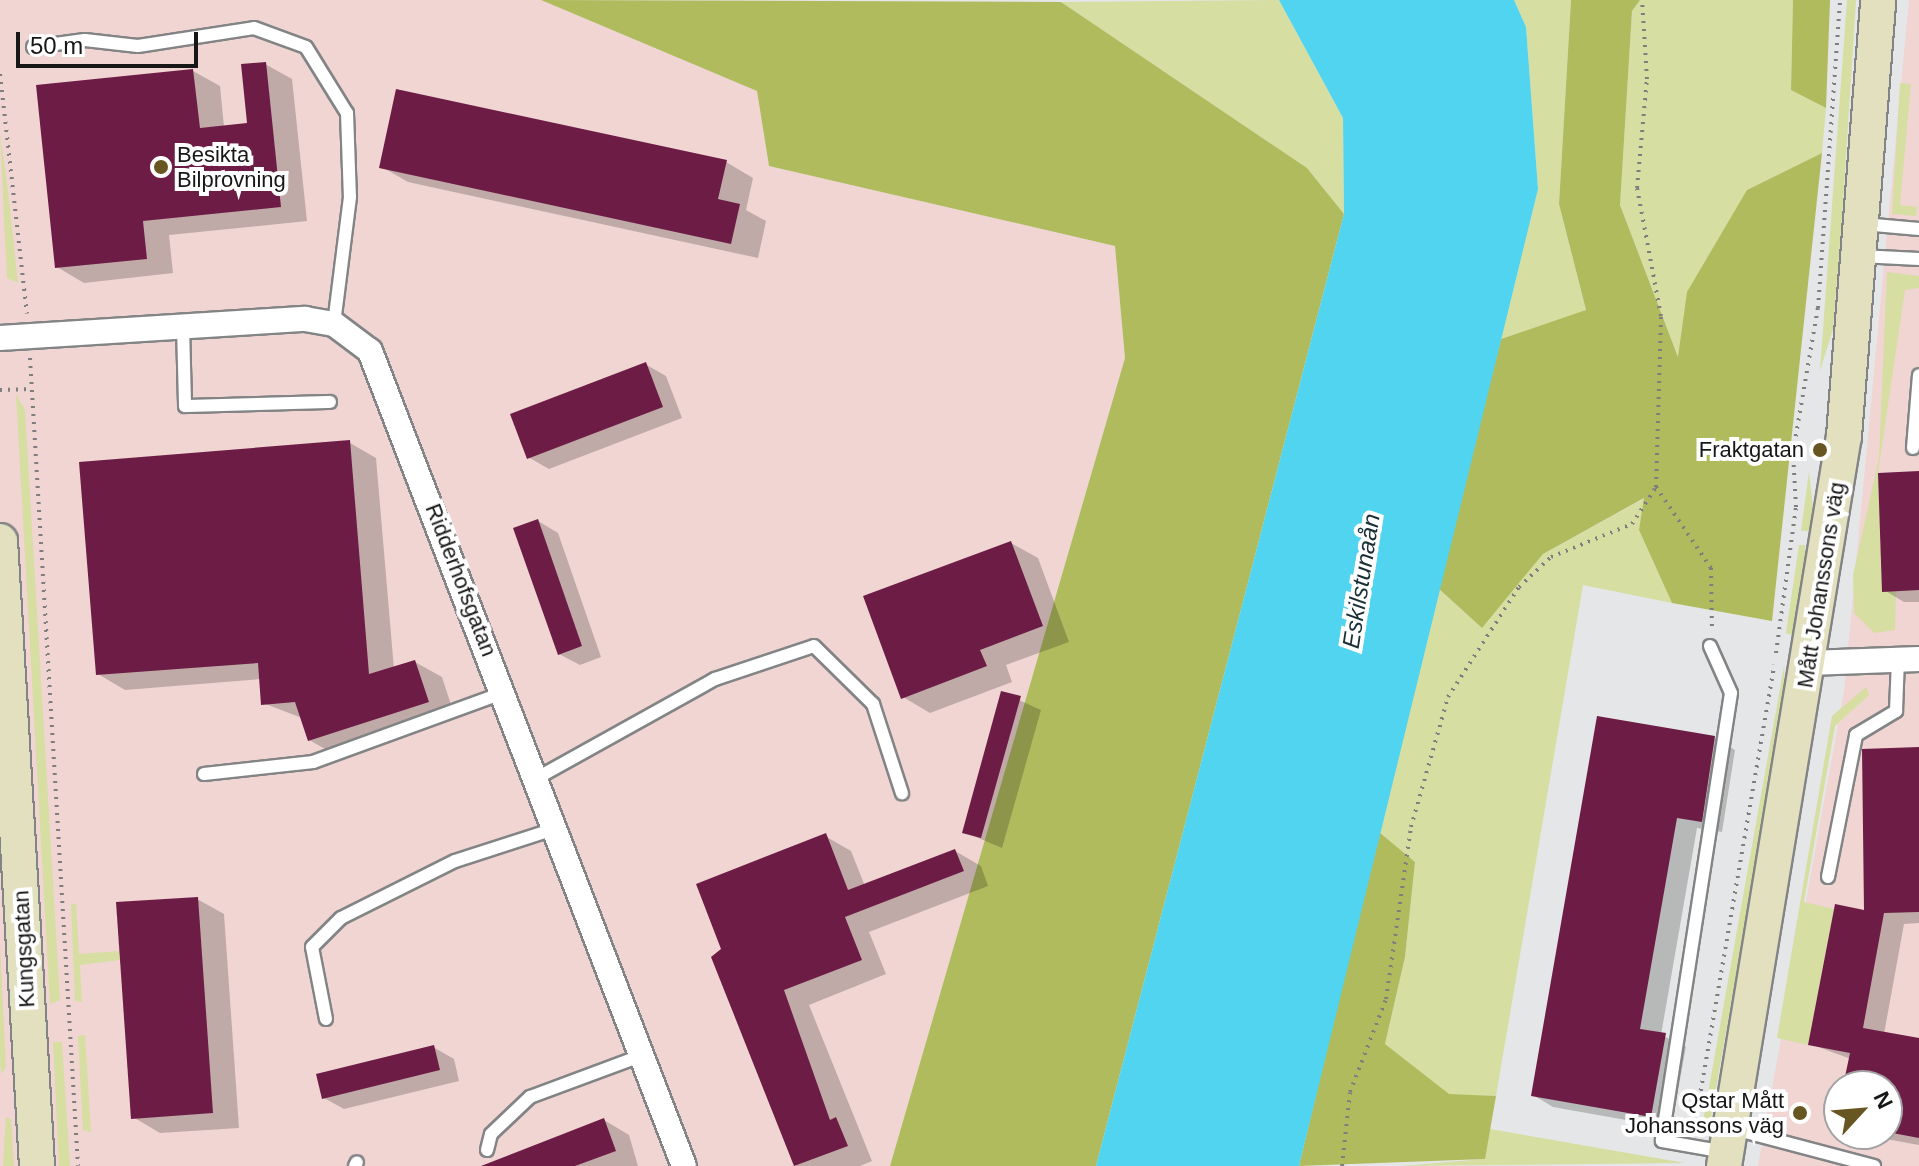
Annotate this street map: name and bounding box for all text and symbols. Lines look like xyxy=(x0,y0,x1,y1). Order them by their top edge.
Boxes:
scale bar xyxy=(20,16,202,66)
text: 50 m xyxy=(30,32,83,59)
place label: Besikta Bilprovning xyxy=(177,141,286,192)
marker: Besikta Bilprovning xyxy=(152,158,170,176)
place label: Fraktgatan xyxy=(1699,437,1804,463)
marker: Fraktgatan xyxy=(1811,441,1829,459)
street label: Mått Johanssons väg xyxy=(1792,480,1850,690)
street label: Ridderhofsgatan xyxy=(420,500,502,660)
water label: Eskilstunaån xyxy=(1336,512,1386,650)
street label: Kungsgatan xyxy=(8,890,40,1008)
north arrow xyxy=(1823,1070,1903,1150)
place label: Qstar Mått Johanssons väg xyxy=(1625,1087,1784,1138)
text: N xyxy=(1869,1088,1898,1113)
marker: Qstar Mått Johanssons väg xyxy=(1791,1104,1809,1122)

